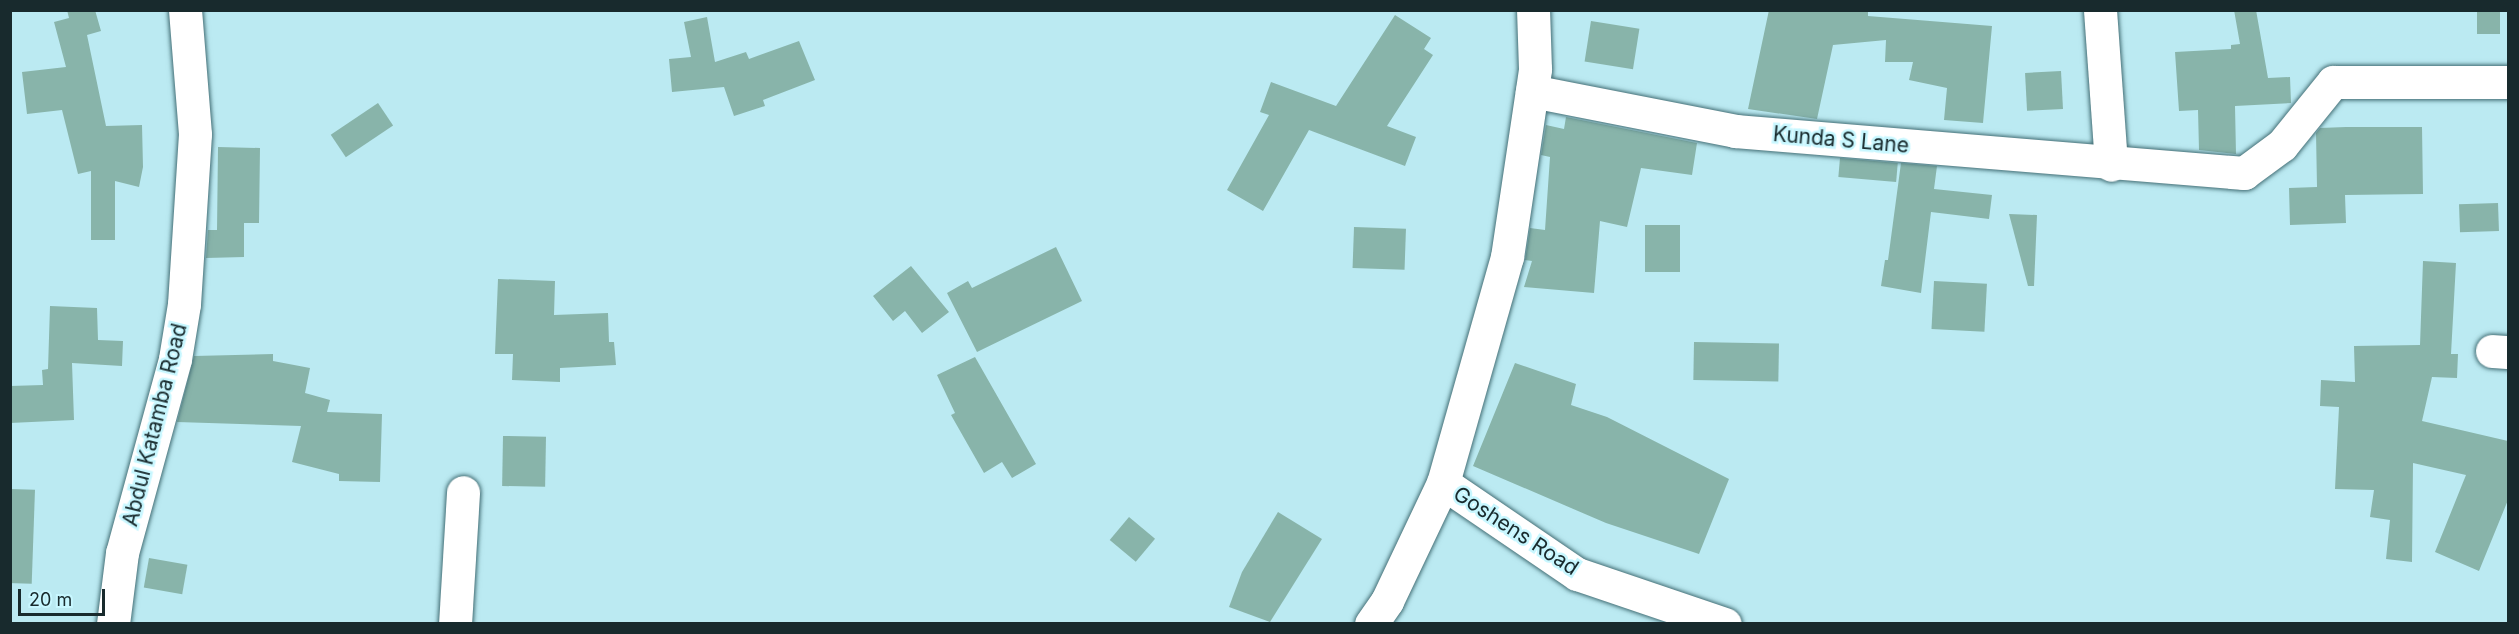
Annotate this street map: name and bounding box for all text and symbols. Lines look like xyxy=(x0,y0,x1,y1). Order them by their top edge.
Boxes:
street label: Kunda S Lane xyxy=(1772,122,1910,158)
street label: Abdul Katamba Road xyxy=(118,321,192,529)
street label: Goshens Road xyxy=(1449,481,1583,581)
scale bar xyxy=(21,577,108,615)
text: 20 m xyxy=(29,589,72,610)

